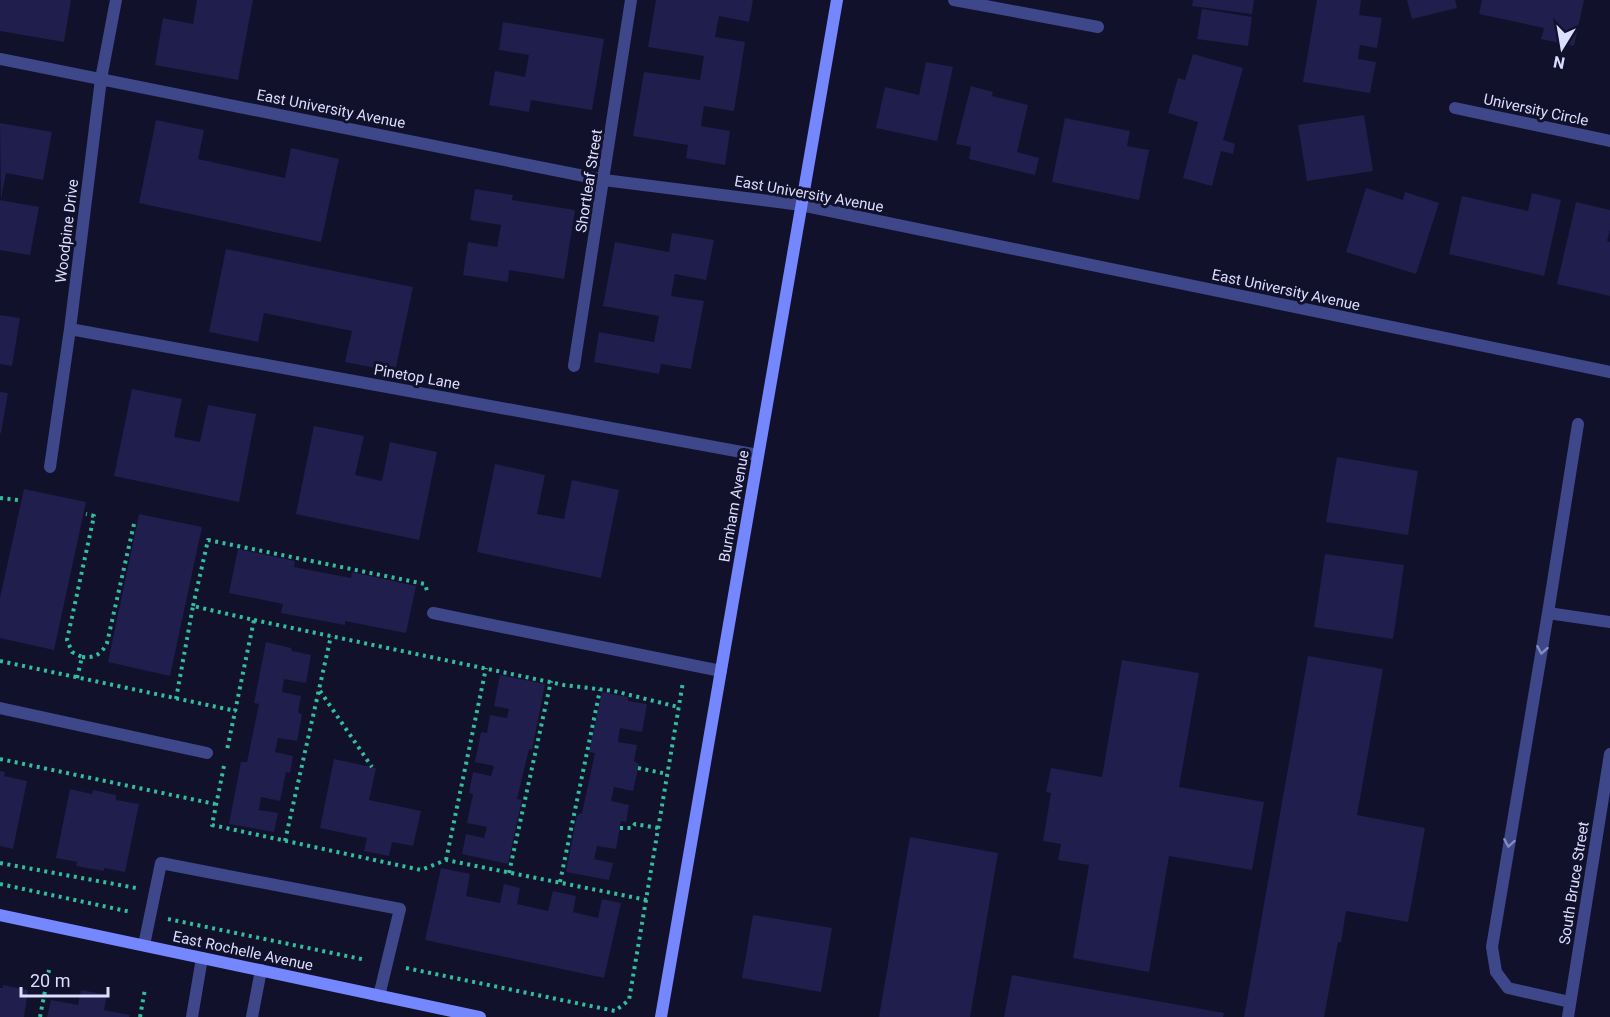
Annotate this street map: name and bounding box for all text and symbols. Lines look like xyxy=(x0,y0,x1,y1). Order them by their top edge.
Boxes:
north arrow xyxy=(1532,18,1592,78)
text: N xyxy=(1552,52,1567,73)
street label: East University Avenue xyxy=(255,86,407,132)
street label: University Circle xyxy=(1482,90,1590,130)
street label: Shortleaf Street xyxy=(572,128,606,234)
street label: East University Avenue xyxy=(733,172,885,216)
street label: Woodpine Drive xyxy=(52,178,82,284)
street label: East University Avenue xyxy=(1210,265,1362,315)
street label: Pinetop Lane xyxy=(372,361,462,393)
street label: Burnham Avenue xyxy=(715,449,753,563)
one-way arrow xyxy=(1536,645,1549,655)
street label: South Bruce Street xyxy=(1555,820,1593,946)
one-way arrow xyxy=(1504,838,1516,847)
street label: East Rochelle Avenue xyxy=(171,927,315,975)
scale bar xyxy=(21,960,108,998)
text: 20 m xyxy=(30,970,70,991)

